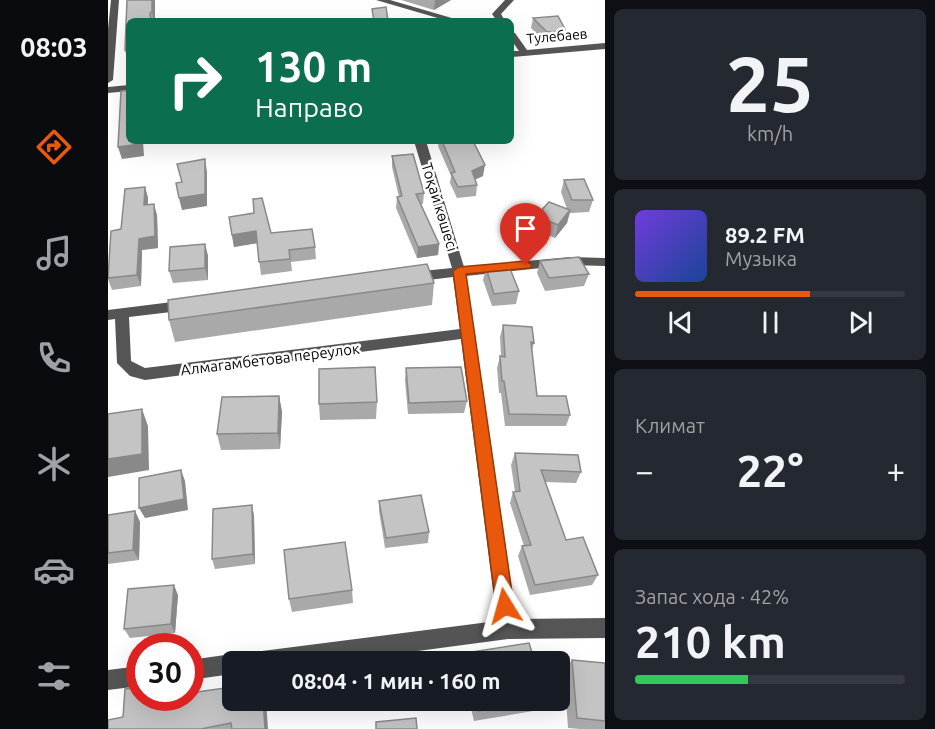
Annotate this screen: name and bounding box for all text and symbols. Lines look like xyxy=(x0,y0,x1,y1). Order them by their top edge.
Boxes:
street label: Тулебаев xyxy=(526,25,588,47)
text: 08:03 xyxy=(20,32,88,62)
text: 25 xyxy=(726,39,814,127)
icon: right xyxy=(156,42,234,120)
text: 130 m xyxy=(255,43,372,90)
text: Направо xyxy=(255,92,364,122)
text: km/h xyxy=(747,122,793,145)
icon: directions xyxy=(33,126,75,168)
street label: Тоқай көшесі xyxy=(418,161,462,253)
pin xyxy=(500,203,551,265)
icon: arrive xyxy=(509,212,542,245)
text: 89.2 FM xyxy=(725,222,805,247)
icon: music xyxy=(33,232,75,274)
text: Музыка xyxy=(725,247,797,270)
icon: previous xyxy=(664,306,697,339)
icon: pause xyxy=(754,306,787,339)
icon: next xyxy=(844,306,877,339)
icon: phone xyxy=(33,337,75,379)
street label: Алмагамбетова переулок xyxy=(180,340,361,378)
text: Климат xyxy=(635,414,705,437)
icon: climate xyxy=(33,443,75,485)
text: 22° xyxy=(737,445,803,496)
text: − xyxy=(635,452,654,489)
text: + xyxy=(886,452,905,489)
icon: car xyxy=(33,549,75,591)
position arrow xyxy=(473,574,537,638)
text: Запас хода · 42% xyxy=(635,585,789,608)
text: 210 km xyxy=(635,616,786,667)
speed limit sign: 30 xyxy=(126,633,204,711)
icon: filters xyxy=(33,655,75,697)
text: 08:04 · 1 мин · 160 m xyxy=(292,668,500,693)

